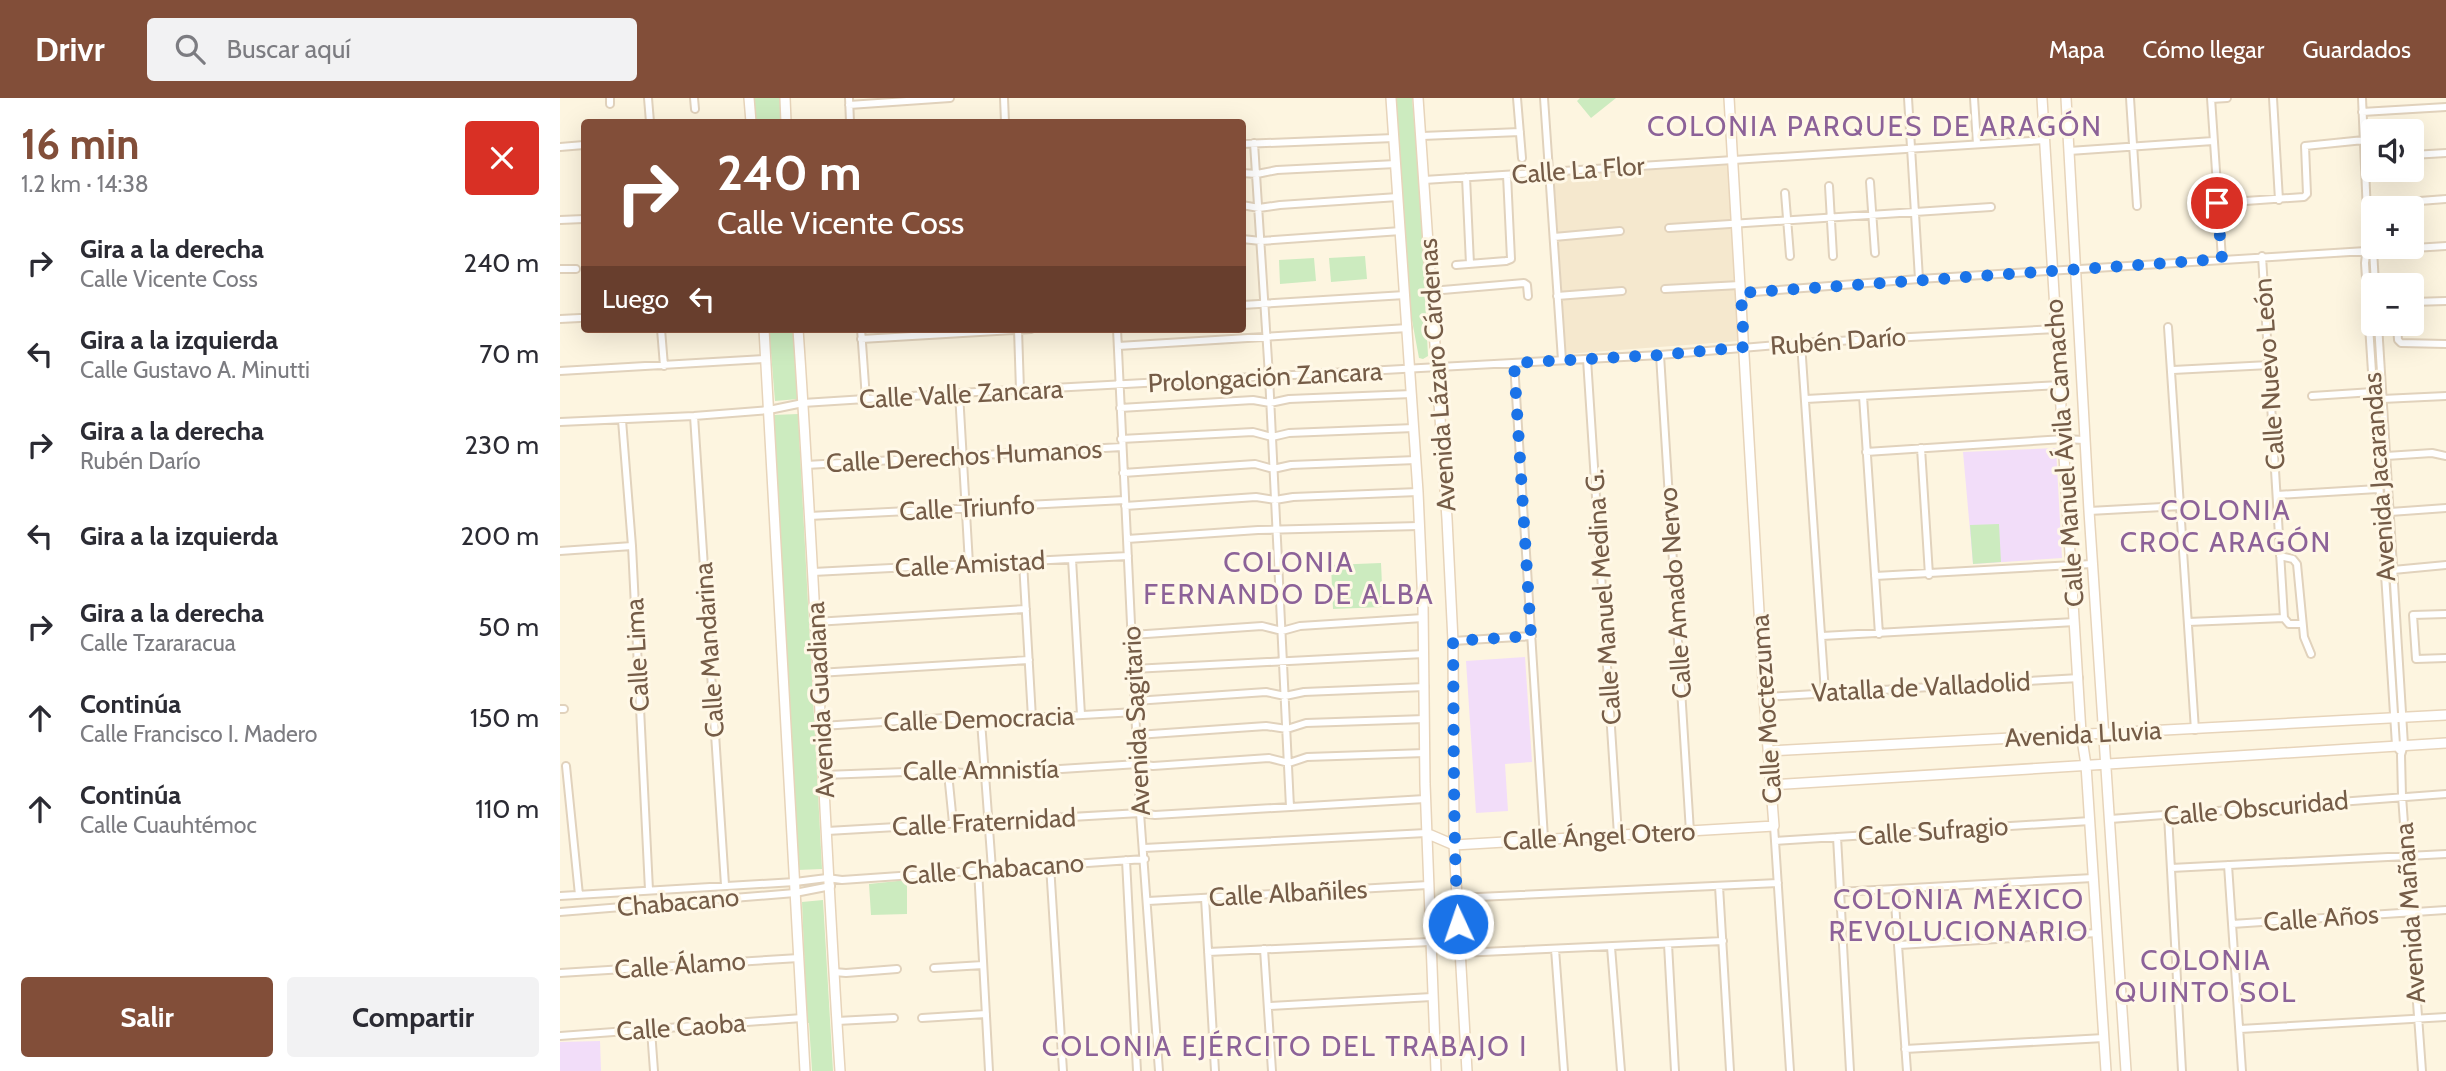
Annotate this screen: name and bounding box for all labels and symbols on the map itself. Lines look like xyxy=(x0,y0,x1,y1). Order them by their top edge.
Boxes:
district label: COLONIA PARQUES DE ARAGÓN xyxy=(1647,109,2103,143)
street label: Calle La Flor xyxy=(1510,149,1646,191)
pin xyxy=(2187,173,2247,233)
street label: Avenida Lázaro Cárdenas xyxy=(1411,237,1463,513)
street label: Calle Nuevo León xyxy=(2246,277,2292,471)
street label: Calle Manuel Ávila Camacho xyxy=(2037,298,2091,608)
street label: Rubén Darío xyxy=(1769,320,1907,362)
street label: Prolongación Zancara xyxy=(1147,355,1384,399)
street label: Avenida Jacarandas xyxy=(2356,371,2402,583)
street label: Calle Valle Zancara xyxy=(858,373,1064,415)
street label: Calle Derechos Humanos xyxy=(825,433,1103,479)
street label: Calle Manuel Medina G. xyxy=(1578,468,1628,726)
street label: Calle Amado Nervo xyxy=(1652,486,1698,700)
street label: Calle Triunfo xyxy=(898,488,1036,528)
district label: COLONIA CROC ARAGÓN xyxy=(2120,493,2332,559)
street label: Calle Amistad xyxy=(894,544,1046,584)
district label: COLONIA FERNANDO DE ALBA xyxy=(1143,545,1435,611)
street label: Calle Mandarina xyxy=(687,561,731,739)
street label: Calle Lima xyxy=(618,597,656,713)
street label: Avenida Guadiana xyxy=(799,600,841,799)
street label: Calle Moctezuma xyxy=(1743,613,1789,805)
street label: Avenida Sagitario xyxy=(1115,625,1157,817)
street label: Vatalla de Valladolid xyxy=(1811,665,2031,709)
street label: Calle Democracia xyxy=(883,700,1076,738)
street label: Avenida Lluvia xyxy=(2004,714,2163,754)
street label: Calle Amnistía xyxy=(903,753,1060,787)
street label: Calle Obscuridad xyxy=(2162,784,2350,832)
street label: Calle Fraternidad xyxy=(891,801,1077,843)
street label: Calle Sufragio xyxy=(1857,810,2009,852)
street label: Calle Ángel Otero xyxy=(1502,815,1696,857)
street label: Avenida Mañana xyxy=(2388,821,2432,1005)
street label: Calle Chabacano xyxy=(901,847,1085,891)
street label: Calle Albañiles xyxy=(1208,873,1368,913)
street label: Chabacano xyxy=(616,881,740,923)
district label: COLONIA MÉXICO REVOLUCIONARIO xyxy=(1829,882,2090,948)
position arrow xyxy=(1421,887,1495,961)
street label: Calle Años xyxy=(2262,898,2380,938)
district label: COLONIA QUINTO SOL xyxy=(2115,943,2297,1009)
street label: Calle Álamo xyxy=(613,944,747,986)
street label: Calle Caoba xyxy=(615,1006,747,1047)
district label: COLONIA EJÉRCITO DEL TRABAJO I xyxy=(1042,1029,1528,1063)

